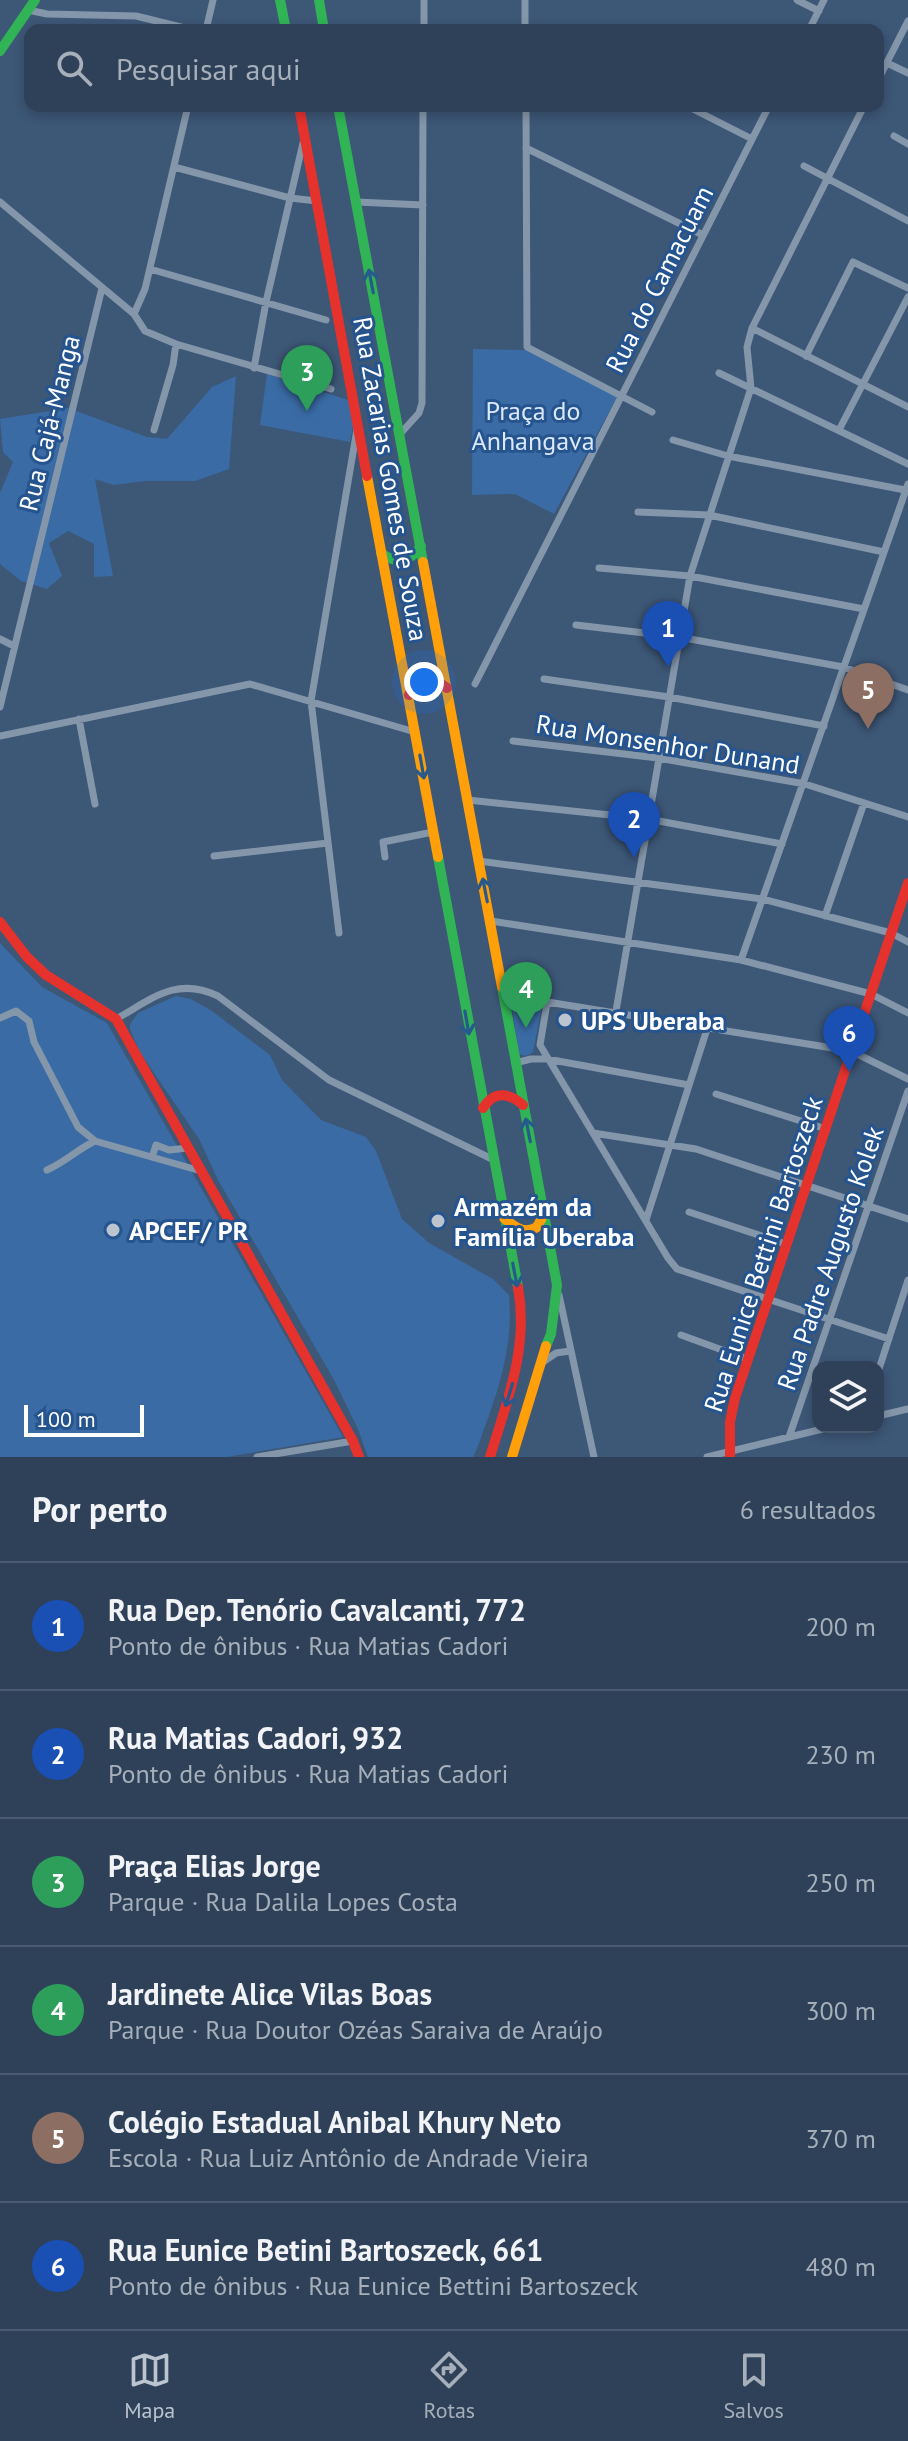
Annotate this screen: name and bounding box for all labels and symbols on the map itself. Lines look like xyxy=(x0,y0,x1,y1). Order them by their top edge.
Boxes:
street label: Rua do Camacuam xyxy=(598,180,720,378)
one-way arrow xyxy=(363,269,378,294)
street label: Rua Zacarias Gomes de Souza xyxy=(346,314,436,644)
street label: Rua Cajá-Manga xyxy=(11,332,87,514)
pin: 3 xyxy=(281,345,333,411)
park label: Praça do Anhangava xyxy=(471,394,595,457)
pin: 1 xyxy=(642,601,694,667)
your location xyxy=(404,662,444,702)
pin: 5 xyxy=(842,663,894,729)
street label: Rua Monsenhor Dunand xyxy=(534,707,802,781)
one-way arrow xyxy=(415,754,430,779)
pin: 2 xyxy=(608,792,660,858)
one-way arrow xyxy=(477,878,492,904)
pin: 4 xyxy=(500,962,552,1028)
place label: UPS Uberaba xyxy=(581,1004,725,1037)
pin: 6 xyxy=(823,1006,875,1072)
one-way arrow xyxy=(461,1010,476,1035)
marker: UPS Uberaba xyxy=(556,1011,574,1029)
street label: Rua Eunice Bettini Bartoszeck xyxy=(696,1091,830,1416)
one-way arrow xyxy=(520,1118,535,1143)
street label: Rua Padre Augusto Kolek xyxy=(769,1121,891,1394)
place label: Armazém da Família Uberaba xyxy=(454,1190,634,1253)
marker: Armazém da Família Uberaba xyxy=(429,1212,447,1230)
place label: APCEF/ PR xyxy=(129,1214,249,1247)
marker: APCEF/ PR xyxy=(104,1221,122,1239)
one-way arrow xyxy=(509,1262,524,1287)
one-way arrow xyxy=(501,1382,516,1408)
scale bar xyxy=(24,1401,144,1437)

